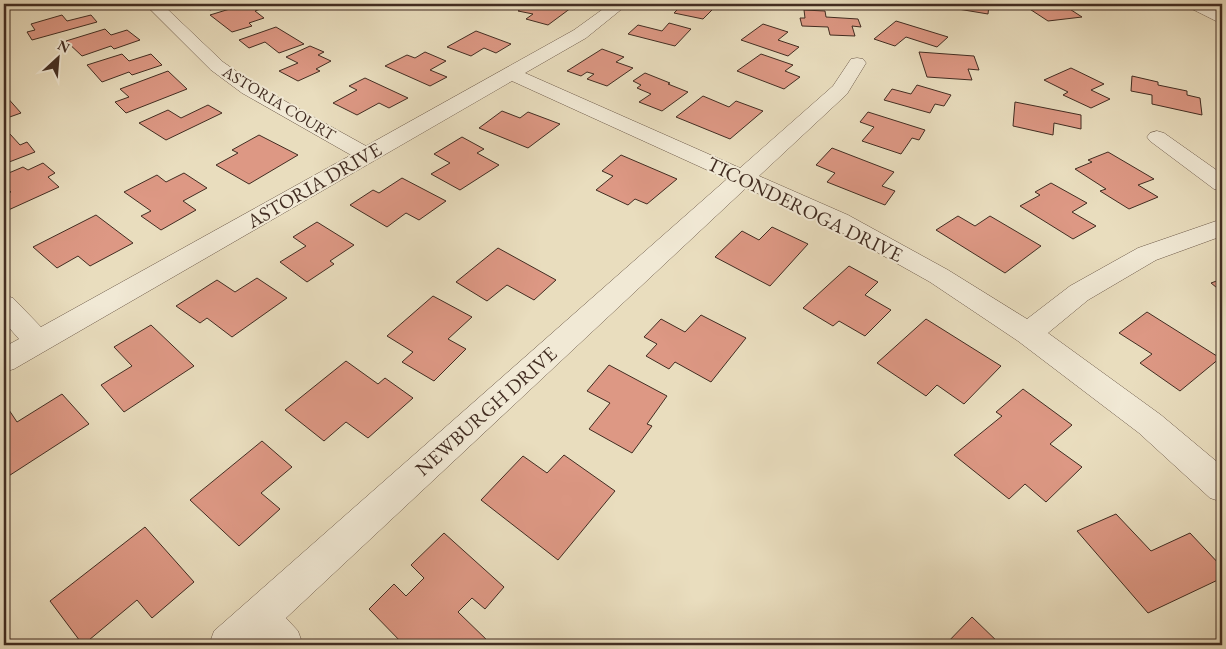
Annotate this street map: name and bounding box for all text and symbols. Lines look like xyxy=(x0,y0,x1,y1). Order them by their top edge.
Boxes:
north arrow xyxy=(32,32,82,82)
text: N xyxy=(55,36,73,57)
street label: ASTORIA COURT xyxy=(218,60,340,145)
street label: ASTORIA DRIVE xyxy=(241,136,386,235)
street label: TICONDEROGA DRIVE xyxy=(703,150,907,268)
street label: NEWBURGH DRIVE xyxy=(410,341,562,481)

